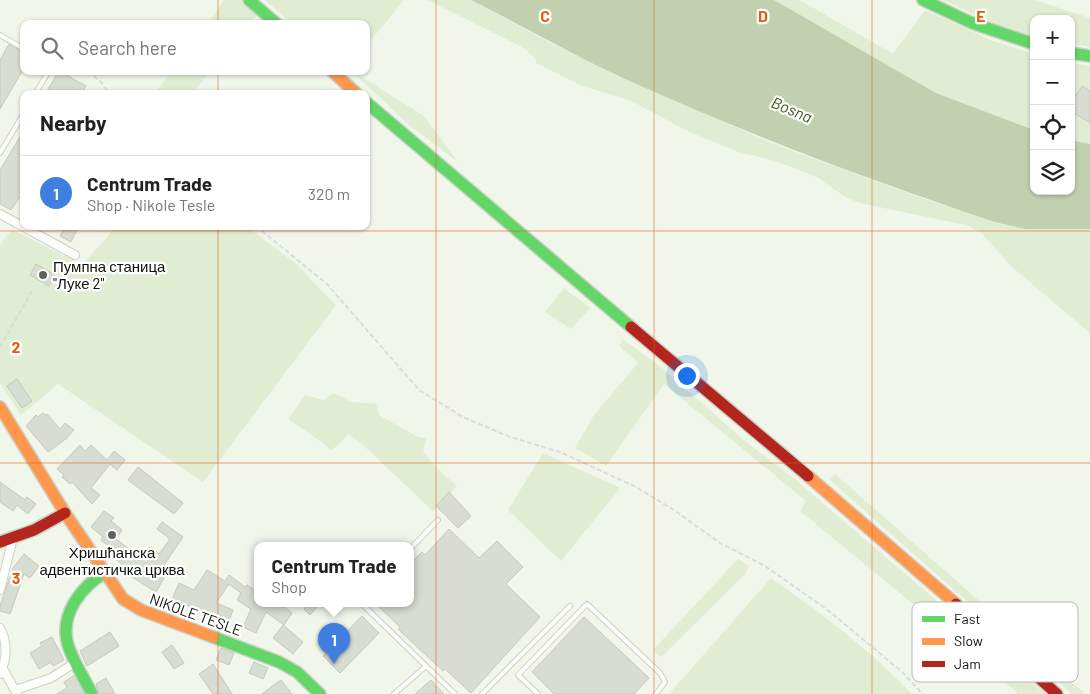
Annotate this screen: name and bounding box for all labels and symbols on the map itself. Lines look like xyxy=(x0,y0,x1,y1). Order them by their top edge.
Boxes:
text: C xyxy=(540,6,550,25)
text: D xyxy=(758,6,768,25)
text: E xyxy=(976,6,986,25)
water label: Bosna xyxy=(769,92,815,126)
place label: Пумпна станица "Луке 2" xyxy=(53,257,166,292)
marker: Пумпна станица "Луке 2" xyxy=(37,269,49,281)
text: 2 xyxy=(12,337,21,356)
your location xyxy=(674,363,700,389)
marker: Хришћанска адвентистичка црква xyxy=(106,529,118,541)
place label: Хришћанска адвентистичка црква xyxy=(39,543,185,578)
text: 3 xyxy=(12,568,20,587)
street label: NIKOLE TESLE xyxy=(147,589,245,639)
legend xyxy=(912,602,1078,682)
text: Fast xyxy=(954,610,980,627)
pin: 1 xyxy=(318,623,350,664)
text: Slow xyxy=(954,632,983,649)
text: Jam xyxy=(954,655,981,672)

